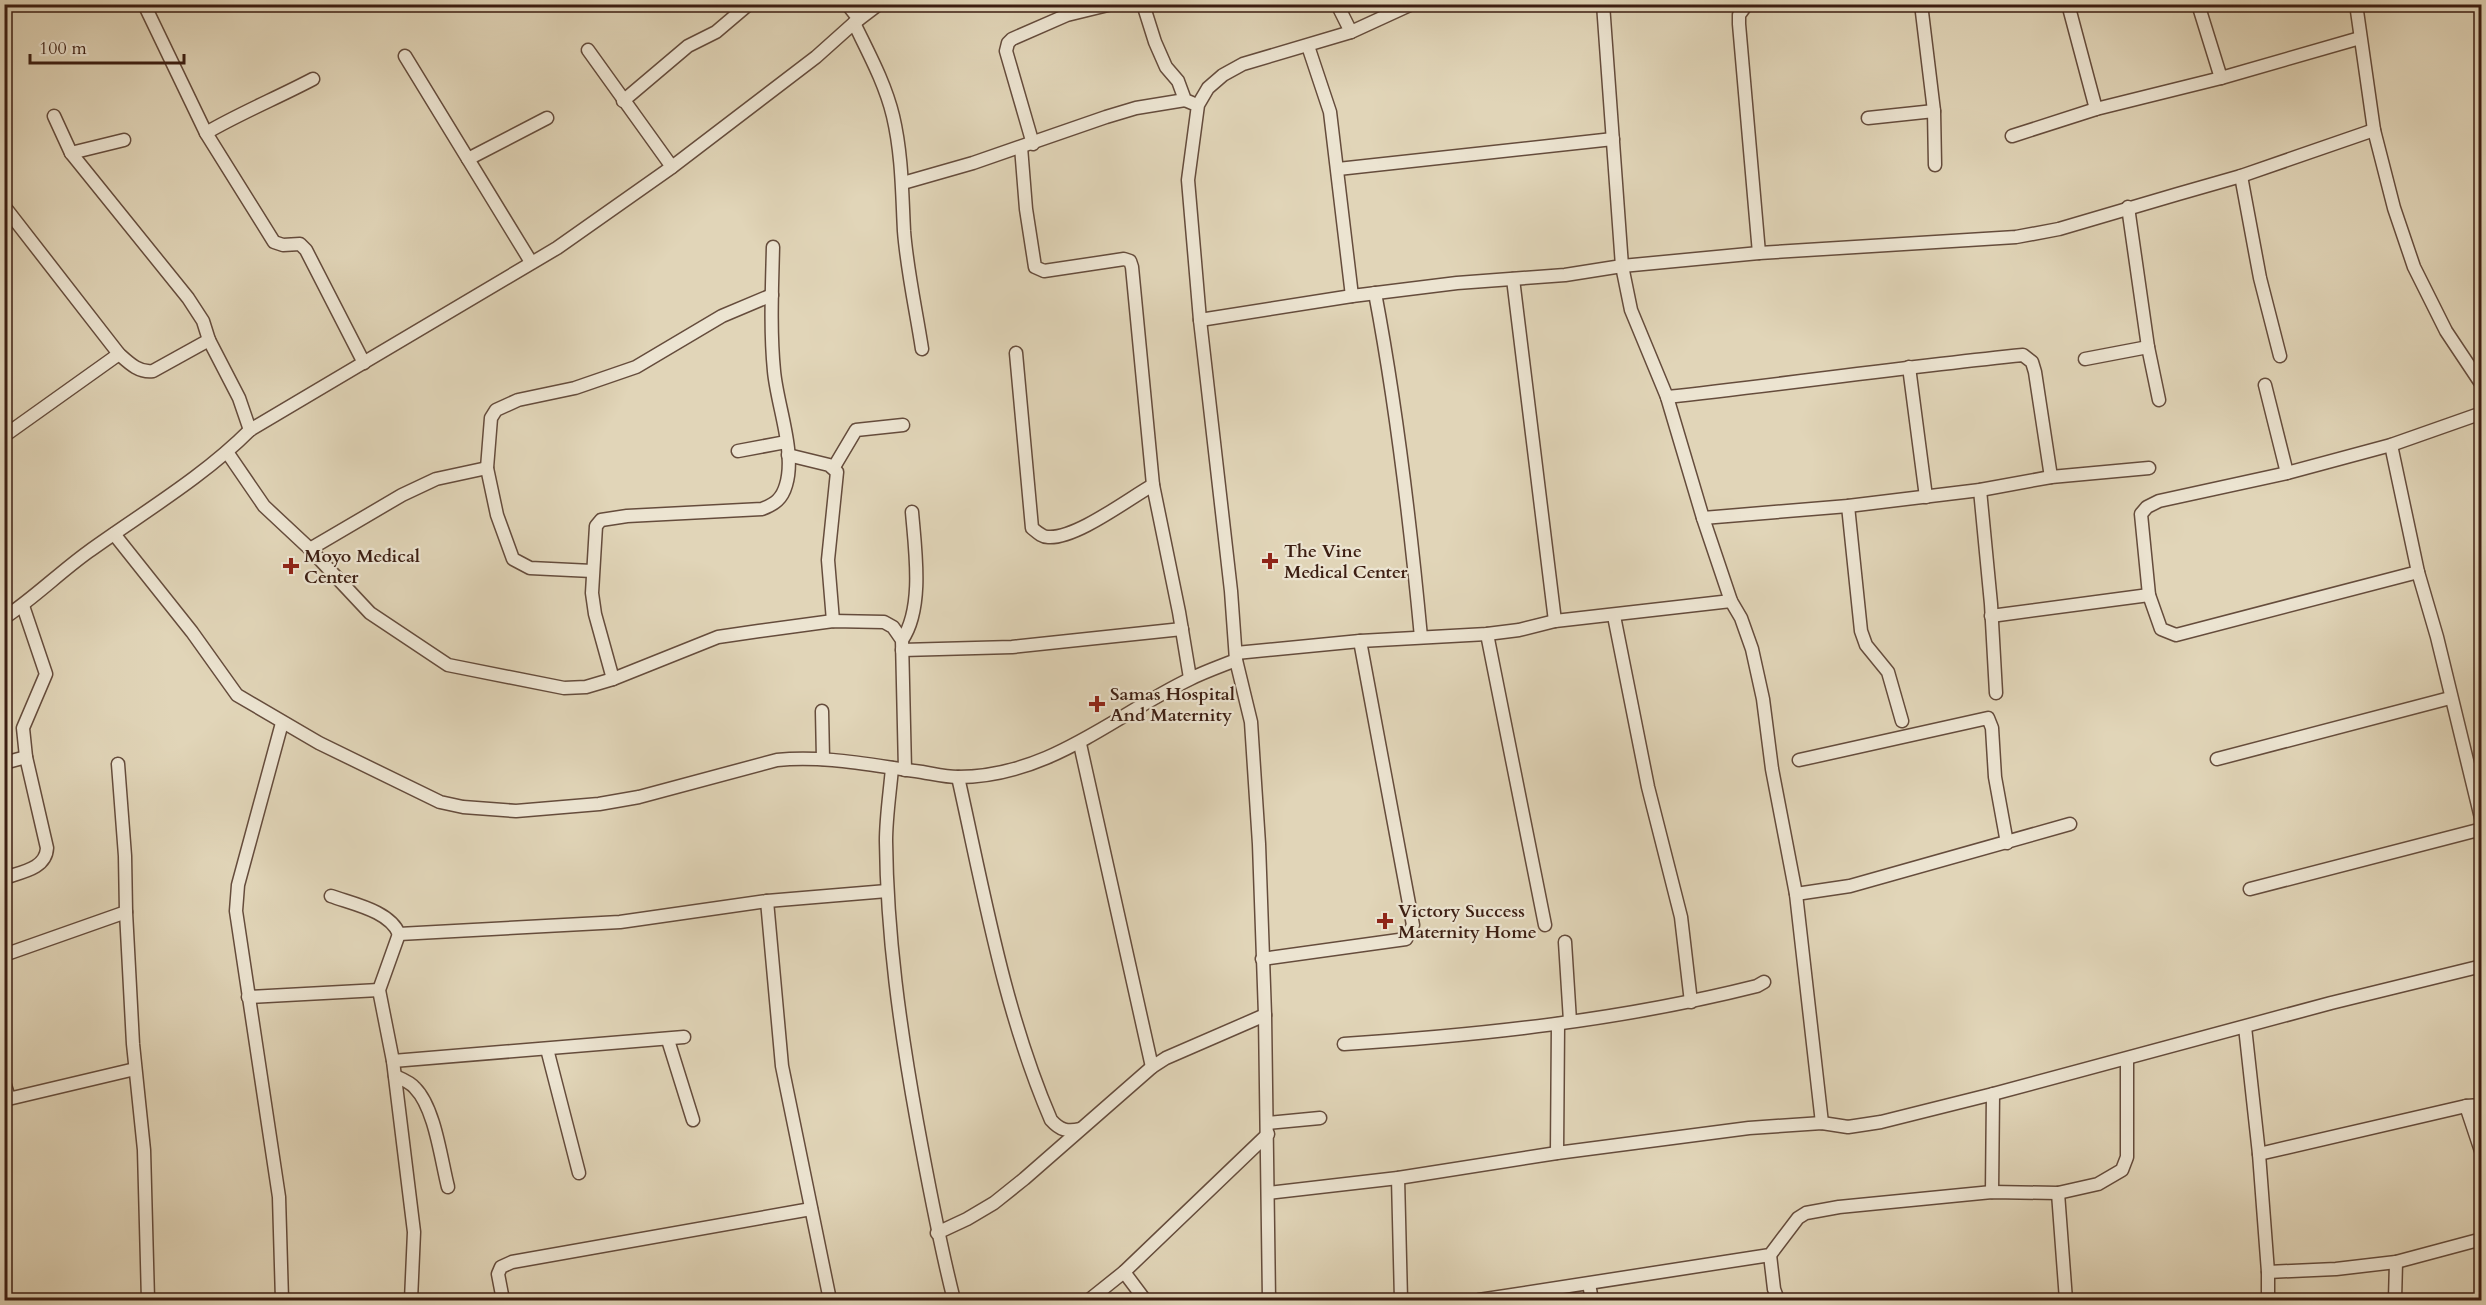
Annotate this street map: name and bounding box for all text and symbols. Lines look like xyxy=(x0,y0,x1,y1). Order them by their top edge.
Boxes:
scale bar xyxy=(30,27,184,65)
text: 100 m xyxy=(39,36,87,61)
place label: The Vine Medical Center xyxy=(1284,539,1408,585)
place label: Moyo Medical Center xyxy=(304,544,420,590)
marker: The Vine Medical Center xyxy=(1261,552,1279,570)
marker: Moyo Medical Center xyxy=(282,557,300,575)
place label: Samas Hospital And Maternity xyxy=(1110,682,1235,728)
marker: Samas Hospital And Maternity xyxy=(1088,695,1106,713)
place label: Victory Success Maternity Home xyxy=(1398,899,1537,945)
marker: Victory Success Maternity Home xyxy=(1376,912,1394,930)

